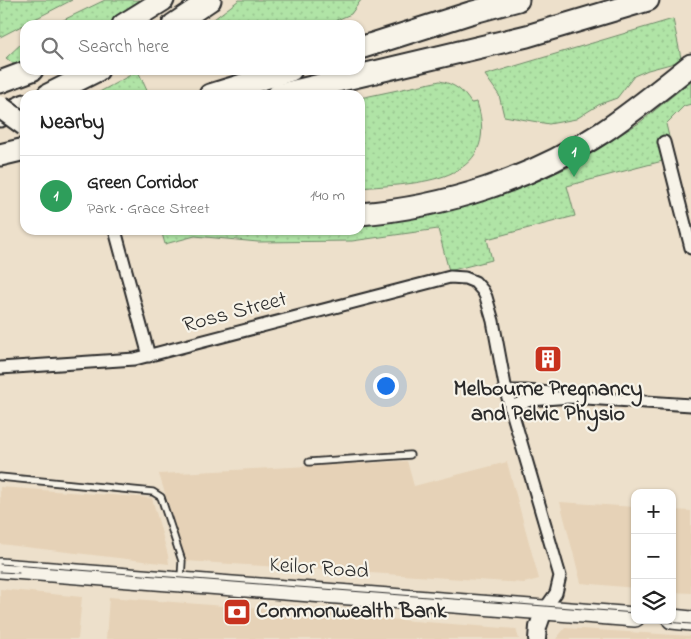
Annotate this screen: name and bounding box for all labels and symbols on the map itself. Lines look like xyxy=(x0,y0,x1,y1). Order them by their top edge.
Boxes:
pin: 1 xyxy=(558,136,590,177)
street label: Ross Street xyxy=(179,284,291,342)
building icon: Melbourne Pregnancy and Pelvic Physio xyxy=(533,344,563,374)
your location xyxy=(373,373,399,399)
place label: Melbourne Pregnancy and Pelvic Physio xyxy=(453,374,643,432)
street label: Keilor Road xyxy=(268,550,370,588)
place label: Commonwealth Bank xyxy=(256,596,448,628)
bank icon: Commonwealth Bank xyxy=(222,597,252,627)

